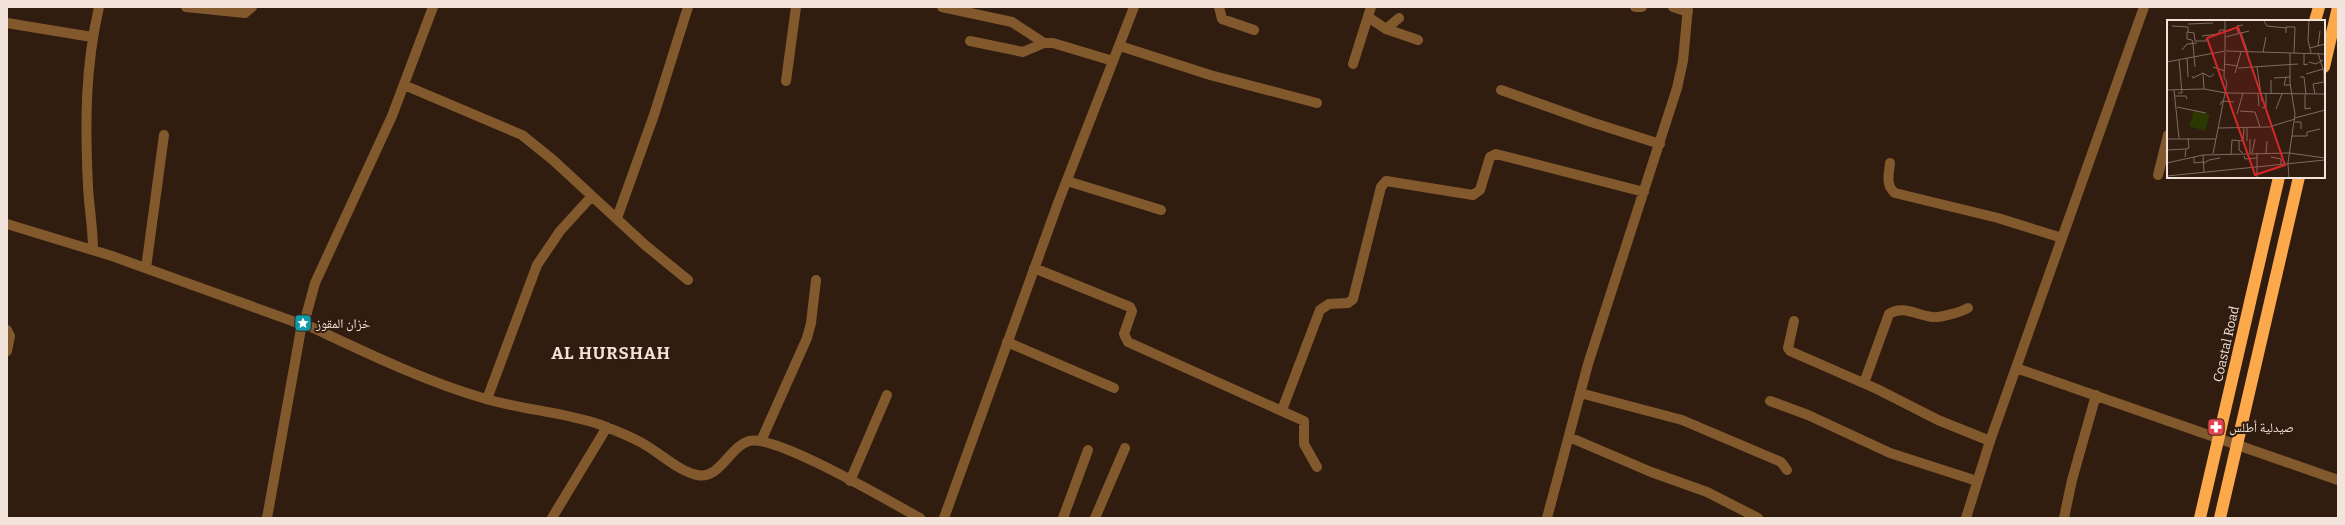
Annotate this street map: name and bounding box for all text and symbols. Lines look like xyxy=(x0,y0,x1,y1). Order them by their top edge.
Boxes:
inset map xyxy=(2167,20,2325,178)
street label: Coastal Road xyxy=(2210,304,2242,383)
place icon: خزان المقوز xyxy=(293,313,313,333)
place label: خزان المقوز xyxy=(315,316,370,332)
district label: AL HURSHAH xyxy=(551,343,671,364)
pharmacy icon: صيدلية أطلس xyxy=(2206,417,2226,437)
place label: صيدلية أطلس xyxy=(2229,420,2294,436)

